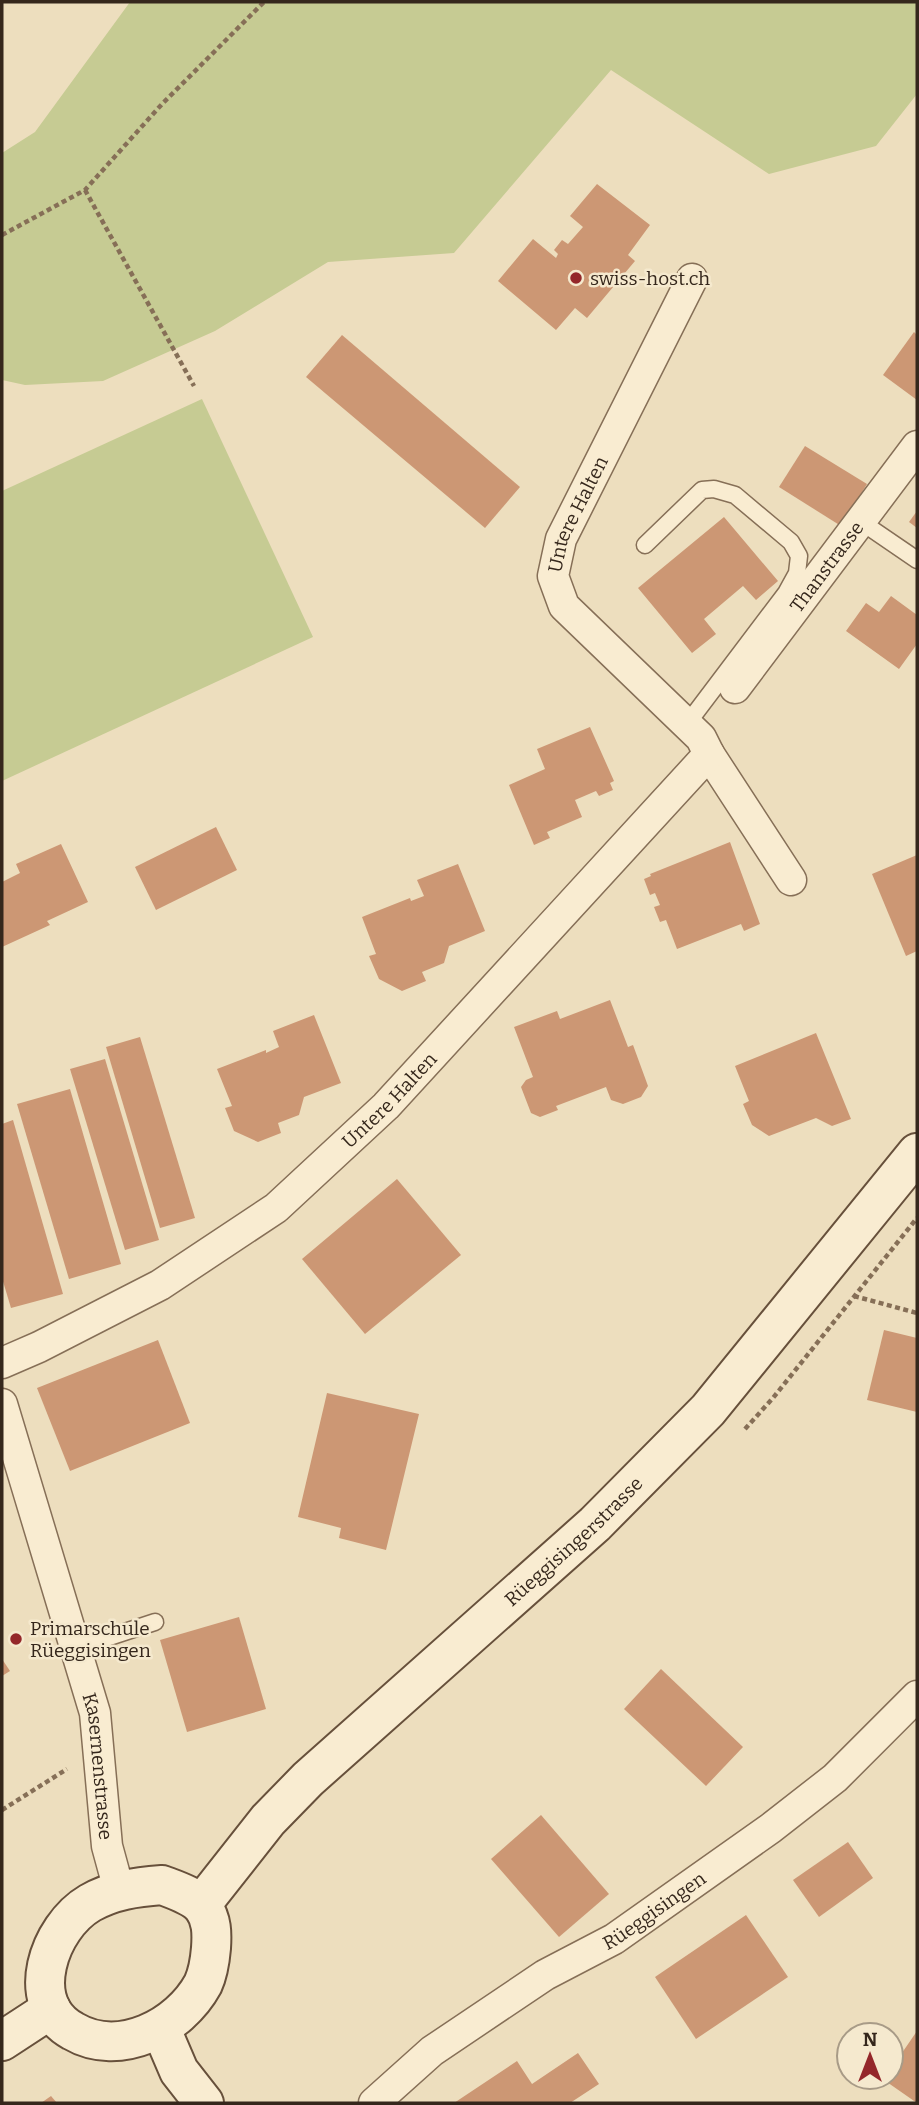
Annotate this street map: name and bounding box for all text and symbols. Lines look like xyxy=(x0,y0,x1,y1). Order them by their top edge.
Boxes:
place label: swiss-host.ch xyxy=(590,267,710,290)
marker: swiss-host.ch xyxy=(568,270,584,286)
street label: Untere Halten xyxy=(543,452,612,574)
street label: Thanstrasse xyxy=(785,516,868,617)
street label: Untere Halten xyxy=(337,1047,441,1153)
street label: Rüeggisingerstrasse xyxy=(500,1472,647,1610)
place label: Primarschule Rüeggisingen xyxy=(30,1617,151,1662)
marker: Primarschule Rüeggisingen xyxy=(8,1631,24,1647)
street label: Kasernenstrasse xyxy=(78,1690,118,1841)
street label: Rüeggisingen xyxy=(599,1866,710,1954)
north arrow xyxy=(835,2021,905,2091)
text: N xyxy=(863,2028,878,2051)

